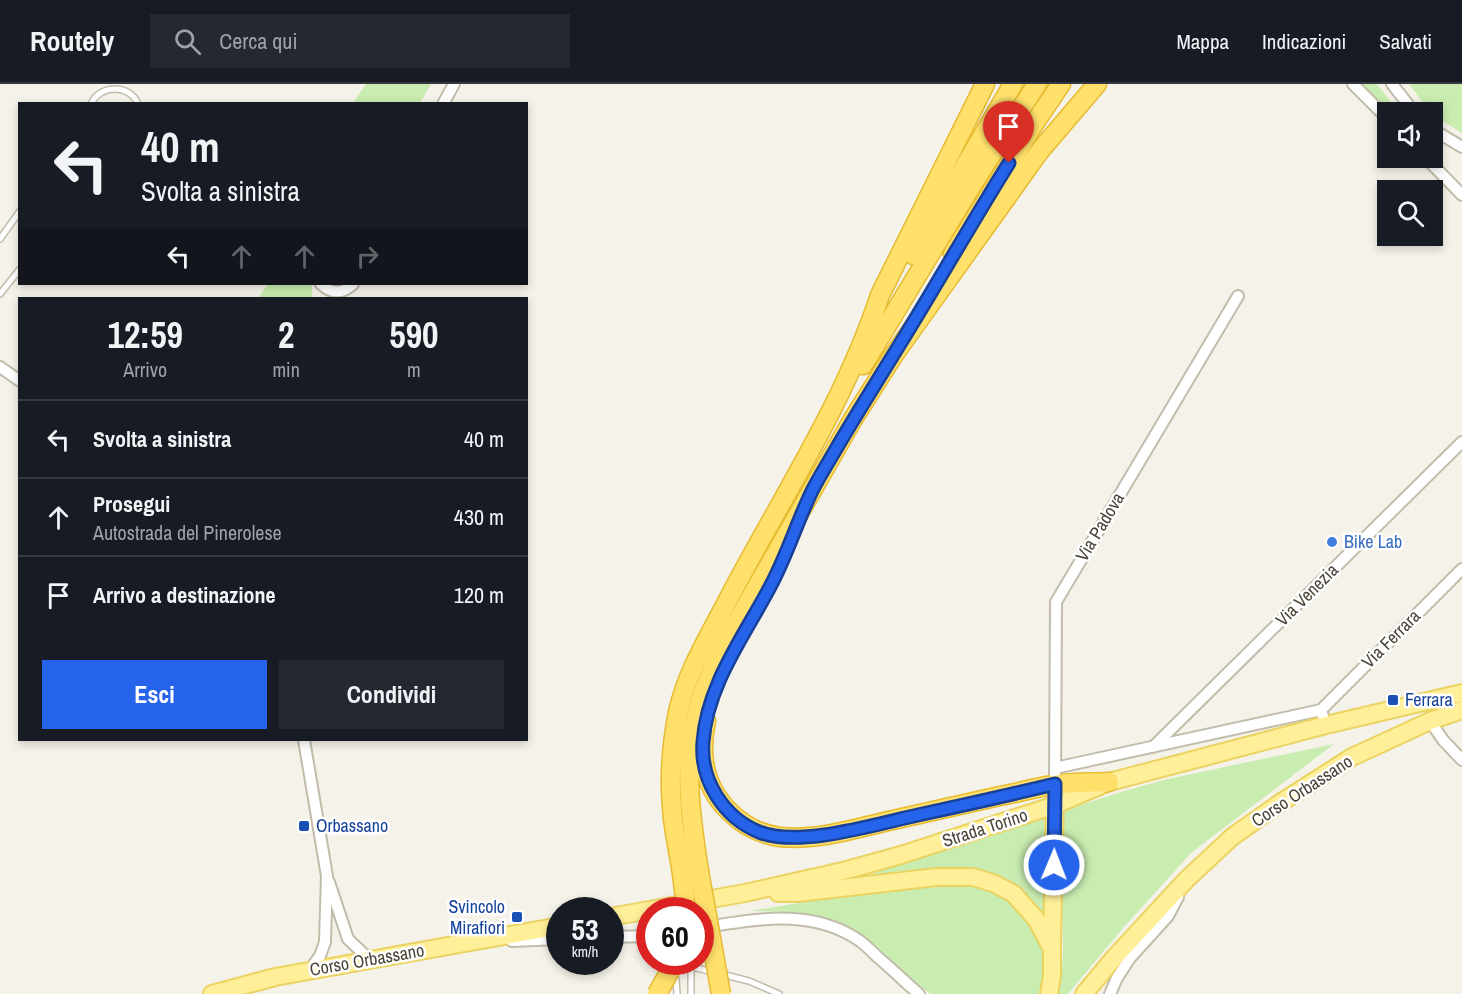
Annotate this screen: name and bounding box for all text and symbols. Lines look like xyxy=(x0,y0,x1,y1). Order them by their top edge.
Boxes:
search box xyxy=(150,14,570,68)
text: Routely xyxy=(30,22,114,60)
icon: search xyxy=(171,25,204,58)
text: Cerca qui xyxy=(219,26,297,56)
text: Mappa xyxy=(1176,27,1229,56)
text: Indicazioni xyxy=(1262,27,1346,56)
text: Salvati xyxy=(1379,27,1432,56)
pin xyxy=(983,101,1034,163)
map controls xyxy=(1377,102,1443,246)
button: sound xyxy=(1377,102,1443,168)
icon: arrive xyxy=(992,110,1025,143)
text: 40 m xyxy=(141,119,220,175)
icon: left xyxy=(42,126,120,204)
text: Svolta a sinistra xyxy=(141,173,300,209)
button: search xyxy=(1377,180,1443,246)
icon: left xyxy=(162,240,195,273)
icon: ahead xyxy=(225,240,258,273)
icon: ahead xyxy=(288,240,321,273)
icon: right xyxy=(351,240,384,273)
text: 12:59 xyxy=(107,311,183,359)
text: 2 xyxy=(278,311,294,359)
text: 590 xyxy=(389,311,439,359)
text: Arrivo xyxy=(123,356,167,383)
text: min xyxy=(272,356,300,383)
text: m xyxy=(407,356,421,383)
icon: left xyxy=(42,423,75,456)
text: Svolta a sinistra xyxy=(93,424,231,454)
text: 40 m xyxy=(464,424,504,454)
street label: Via Padova xyxy=(1069,488,1130,566)
text: Prosegui xyxy=(93,489,170,519)
icon: ahead xyxy=(42,501,75,534)
text: 430 m xyxy=(454,502,504,532)
text: Autostrada del Pinerolese xyxy=(93,519,282,546)
place label: Bike Lab xyxy=(1344,529,1402,554)
marker: Bike Lab xyxy=(1325,535,1339,549)
street label: Via Venezia xyxy=(1270,558,1344,632)
icon: arrive xyxy=(42,579,75,612)
text: Arrivo a destinazione xyxy=(93,580,275,610)
text: 120 m xyxy=(454,580,504,610)
street label: Via Ferrara xyxy=(1356,604,1426,674)
button: Esci xyxy=(42,660,267,729)
button: Condividi xyxy=(279,660,504,729)
place label: Ferrara xyxy=(1405,687,1453,712)
marker: Ferrara xyxy=(1386,693,1400,707)
street label: Corso Orbassano xyxy=(1246,749,1357,833)
street label: Strada Torino xyxy=(939,802,1031,853)
place label: Orbassano xyxy=(316,813,388,838)
marker: Orbassano xyxy=(297,819,311,833)
position arrow xyxy=(1022,833,1086,897)
place label: Svincolo Mirafiori xyxy=(448,894,505,940)
speed limit sign: 60 xyxy=(636,897,714,975)
text: 53 xyxy=(571,909,599,949)
marker: Svincolo Mirafiori xyxy=(510,910,524,924)
street label: Corso Orbassano xyxy=(308,937,426,982)
text: km/h xyxy=(572,941,598,962)

